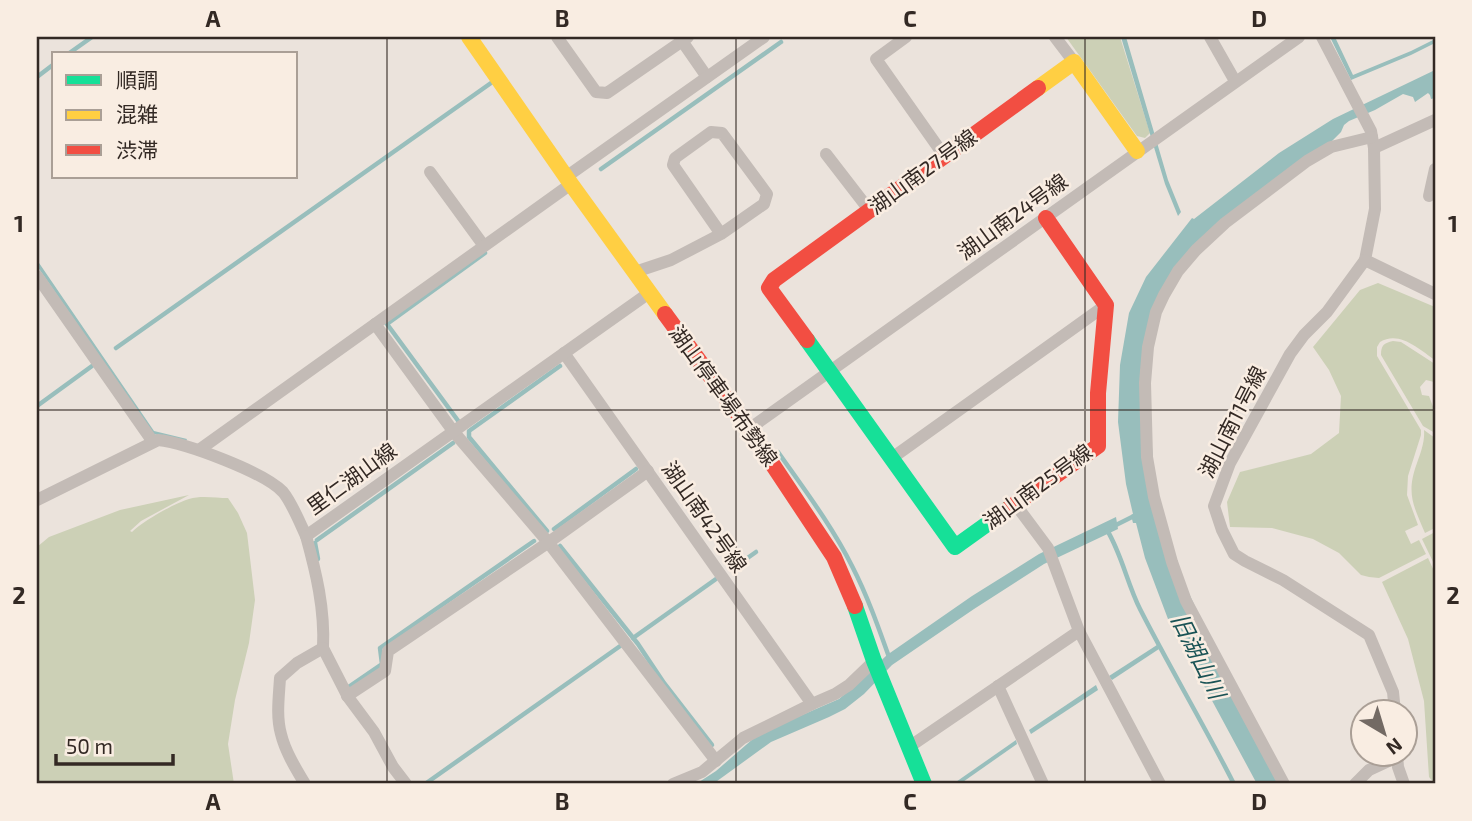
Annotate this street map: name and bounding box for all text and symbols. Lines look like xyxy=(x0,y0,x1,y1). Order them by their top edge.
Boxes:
text: A xyxy=(205,4,221,32)
text: B xyxy=(555,4,569,32)
text: C xyxy=(903,4,917,32)
text: D xyxy=(1251,4,1267,32)
legend xyxy=(52,52,298,178)
text: 順調 xyxy=(116,67,158,92)
text: 混雑 xyxy=(116,101,158,126)
street label: 湖山南27号線 xyxy=(863,123,981,218)
text: 渋滞 xyxy=(116,137,158,162)
street label: 湖山南24号線 xyxy=(952,168,1072,264)
text: 1 xyxy=(14,209,24,237)
text: 1 xyxy=(1448,209,1458,237)
street label: 湖山停車場布勢線 xyxy=(665,320,784,470)
street label: 湖山南11号線 xyxy=(1193,361,1270,481)
street label: 里仁湖山線 xyxy=(301,437,401,519)
street label: 湖山南25号線 xyxy=(978,438,1096,534)
street label: 湖山南42号線 xyxy=(658,456,753,576)
text: 2 xyxy=(12,581,26,609)
text: 2 xyxy=(1446,581,1460,609)
water label: 旧湖山川 xyxy=(1166,608,1233,706)
north arrow xyxy=(1350,698,1420,768)
scale bar xyxy=(56,723,173,767)
text: 50 m xyxy=(66,733,113,758)
text: N xyxy=(1382,734,1407,760)
text: A xyxy=(205,787,221,815)
text: B xyxy=(555,787,569,815)
text: C xyxy=(903,787,917,815)
text: D xyxy=(1251,787,1267,815)

